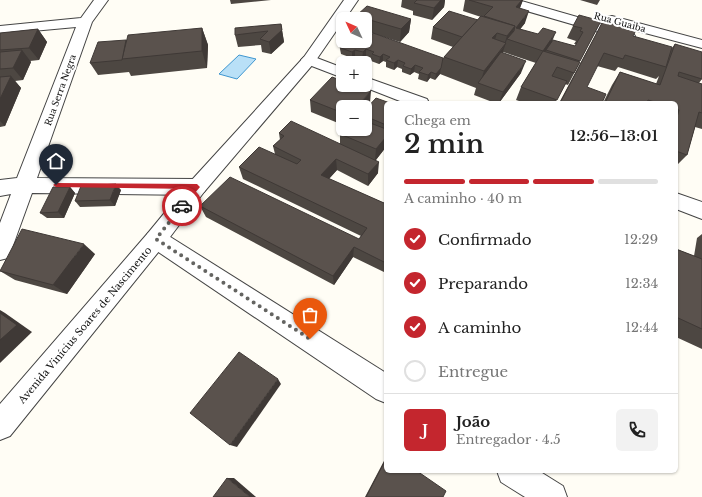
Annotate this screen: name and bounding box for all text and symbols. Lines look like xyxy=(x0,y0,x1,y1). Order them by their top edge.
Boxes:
street label: Rua Guaiba xyxy=(593,10,647,34)
north arrow xyxy=(336,12,372,48)
map controls xyxy=(336,12,372,136)
street label: Rua Serra Negra xyxy=(42,53,78,127)
button: + xyxy=(336,56,372,92)
button: − xyxy=(336,100,372,136)
text: Chega em xyxy=(404,112,471,129)
text: 12:56–13:01 xyxy=(570,126,658,145)
text: 2 min xyxy=(404,128,484,160)
pin xyxy=(39,144,73,185)
icon: home xyxy=(45,150,67,172)
courier xyxy=(162,186,202,226)
text: A caminho · 40 m xyxy=(404,190,522,207)
icon: car xyxy=(171,195,193,217)
icon: check xyxy=(404,228,426,250)
text: Confirmado xyxy=(438,230,531,249)
text: 12:29 xyxy=(624,231,658,248)
street label: Avenida Vinícius Soares de Nascimento xyxy=(15,244,155,407)
icon: check xyxy=(404,272,426,294)
text: Preparando xyxy=(438,274,528,293)
text: 12:34 xyxy=(625,275,658,292)
pin xyxy=(293,298,327,339)
icon: bag xyxy=(299,304,321,326)
icon: check xyxy=(404,316,426,338)
text: A caminho xyxy=(438,318,521,337)
text: 12:44 xyxy=(625,319,658,336)
text: Entregue xyxy=(438,362,508,381)
button: phone xyxy=(616,409,658,451)
text: João xyxy=(456,412,490,431)
text: J xyxy=(422,420,428,439)
text: Entregador · 4.5 xyxy=(456,431,561,448)

